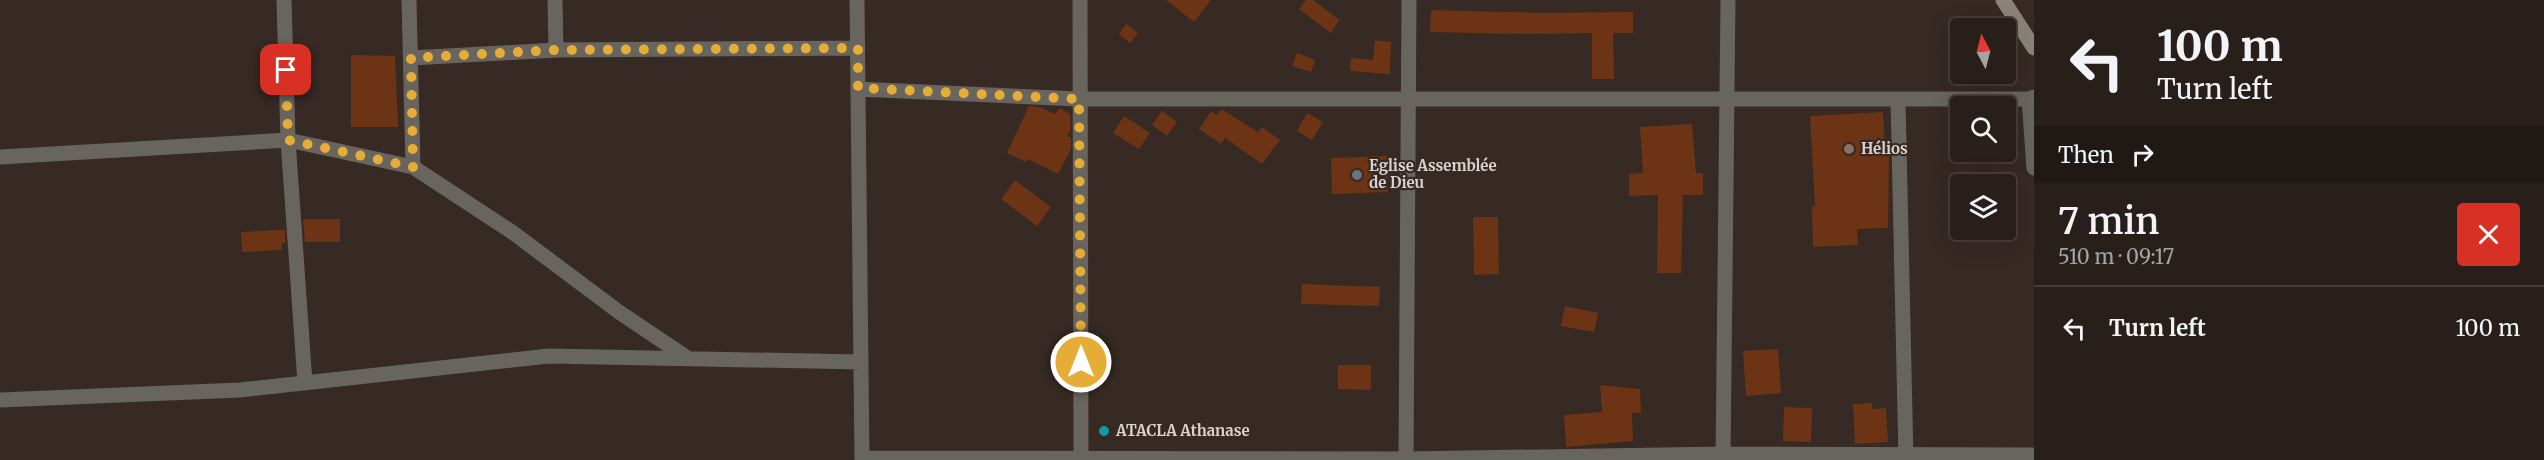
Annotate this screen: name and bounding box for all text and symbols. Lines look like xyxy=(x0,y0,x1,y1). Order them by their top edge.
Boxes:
north arrow xyxy=(1950,18,2016,84)
map controls xyxy=(1950,18,2016,240)
text: 100 m xyxy=(2157,20,2283,72)
icon: left xyxy=(2058,24,2136,102)
pin xyxy=(260,44,311,95)
icon: arrive xyxy=(269,53,302,86)
text: Turn left xyxy=(2157,72,2272,106)
button: search xyxy=(1950,96,2016,162)
icon: right xyxy=(2126,138,2159,171)
place label: Hélios xyxy=(1861,139,1908,158)
text: Then xyxy=(2058,141,2114,169)
marker: Hélios xyxy=(1842,142,1856,156)
place label: Eglise Assemblée de Dieu xyxy=(1369,156,1497,192)
marker: Eglise Assemblée de Dieu xyxy=(1350,168,1364,182)
button: layers xyxy=(1950,174,2016,240)
text: 7 min xyxy=(2058,199,2159,244)
button: close xyxy=(2457,203,2520,266)
text: 510 m · 09:17 xyxy=(2058,244,2174,269)
icon: left xyxy=(2058,312,2091,345)
text: Turn left xyxy=(2109,314,2206,342)
text: 100 m xyxy=(2455,314,2520,342)
position arrow xyxy=(1049,330,1113,394)
place label: ATACLA Athanase xyxy=(1115,421,1250,440)
marker: ATACLA Athanase xyxy=(1097,424,1111,438)

